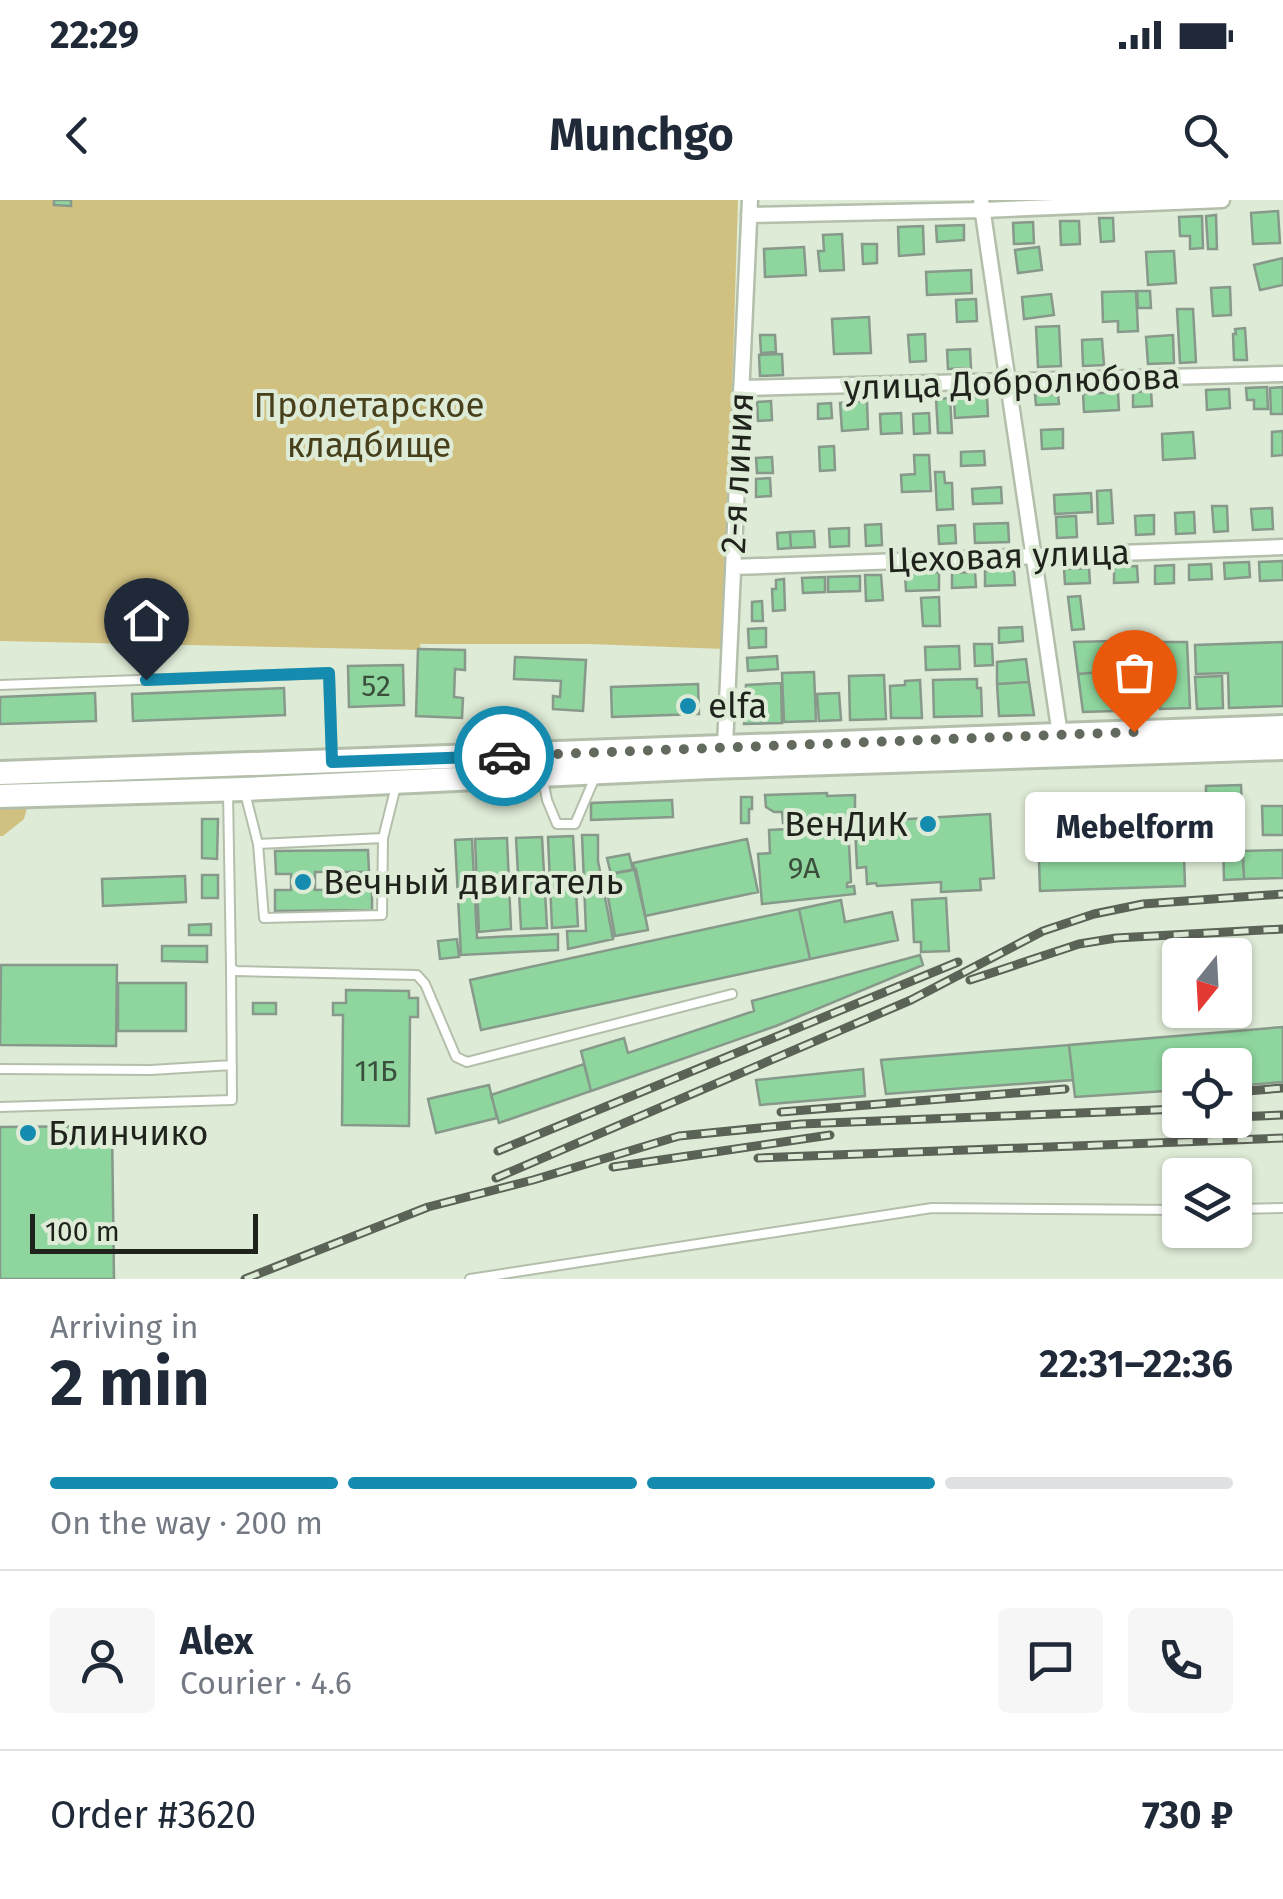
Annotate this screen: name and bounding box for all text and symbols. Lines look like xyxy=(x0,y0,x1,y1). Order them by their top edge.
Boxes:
text: 22:29 xyxy=(50,12,139,58)
icon: back xyxy=(50,108,105,163)
text: Munchgo xyxy=(549,108,734,162)
icon: search xyxy=(1178,108,1233,163)
street label: улица Добролюбова xyxy=(843,355,1181,409)
park label: Пролетарское кладбище xyxy=(253,384,485,466)
street label: 2-я линия xyxy=(712,391,762,555)
street label: Цеховая улица xyxy=(886,531,1130,581)
pin xyxy=(104,578,189,681)
icon: home xyxy=(119,593,174,648)
pin xyxy=(1092,630,1177,733)
icon: bag xyxy=(1107,645,1162,700)
house number: 52 xyxy=(361,668,391,704)
place label: elfa xyxy=(708,685,767,727)
marker: elfa xyxy=(677,695,699,717)
courier xyxy=(454,706,554,806)
icon: car xyxy=(477,729,532,784)
callout: Mebelform xyxy=(1024,792,1244,862)
place label: ВенДиК xyxy=(784,803,908,845)
text: Mebelform xyxy=(1056,808,1214,846)
marker: ВенДиК xyxy=(917,813,939,835)
house number: 9А xyxy=(788,850,821,886)
place label: Вечный двигатель xyxy=(323,861,623,903)
marker: Вечный двигатель xyxy=(292,871,314,893)
north arrow xyxy=(1162,938,1252,1028)
map controls xyxy=(1162,938,1252,1248)
button: locate xyxy=(1162,1048,1252,1138)
house number: 11Б xyxy=(355,1053,397,1089)
place label: Блинчико xyxy=(48,1112,209,1154)
marker: Блинчико xyxy=(17,1122,39,1144)
button: layers xyxy=(1162,1158,1252,1248)
scale bar xyxy=(30,1209,258,1254)
text: 100 m xyxy=(45,1215,120,1248)
text: Arriving in xyxy=(50,1308,198,1346)
text: 22:31–22:36 xyxy=(1039,1341,1233,1387)
text: 2 min xyxy=(50,1344,210,1422)
text: On the way · 200 m xyxy=(50,1504,323,1542)
button: person xyxy=(50,1608,155,1713)
button: chat xyxy=(998,1608,1103,1713)
button: phone xyxy=(1128,1608,1233,1713)
text: Alex xyxy=(180,1618,253,1664)
text: Courier · 4.6 xyxy=(180,1664,352,1702)
text: Order #3620 xyxy=(50,1792,256,1838)
text: 730 ₽ xyxy=(1142,1792,1233,1838)

